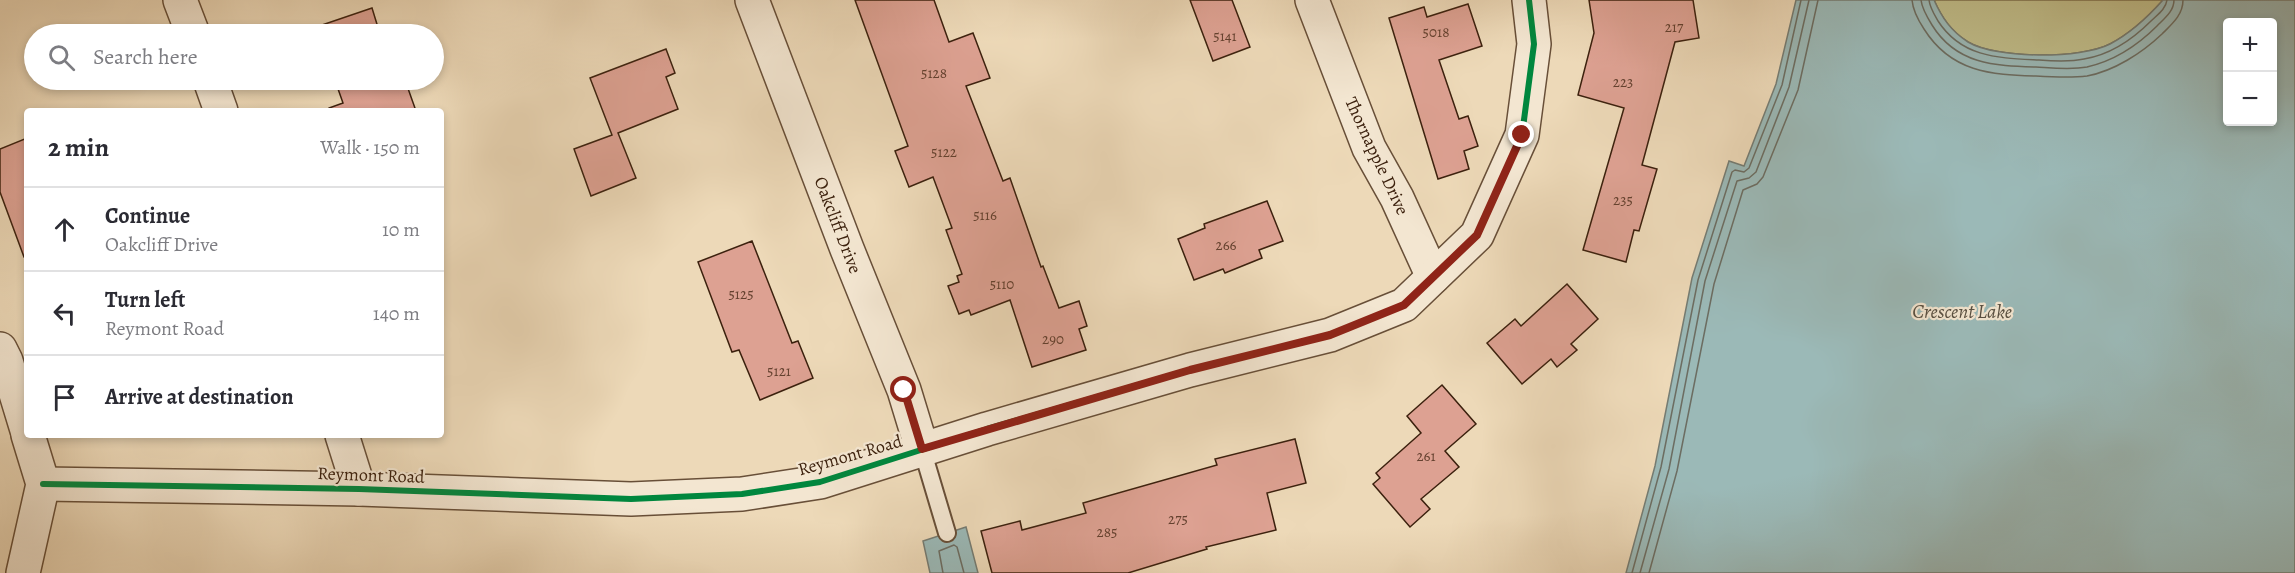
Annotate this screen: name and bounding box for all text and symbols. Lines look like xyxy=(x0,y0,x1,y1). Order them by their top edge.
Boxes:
house number: 217 xyxy=(1665,17,1684,37)
map controls xyxy=(2223,18,2277,126)
button: + xyxy=(2223,18,2277,72)
house number: 5018 xyxy=(1423,22,1449,42)
search box xyxy=(24,24,444,90)
house number: 5141 xyxy=(1213,26,1237,46)
icon: search xyxy=(45,41,78,74)
text: Search here xyxy=(93,42,198,72)
house number: 5128 xyxy=(921,63,947,83)
house number: 223 xyxy=(1613,72,1633,92)
button: − xyxy=(2223,72,2277,126)
street label: Thornapple Drive xyxy=(1339,93,1415,219)
route end xyxy=(1508,121,1534,147)
text: 2 min xyxy=(48,130,109,165)
text: Walk · 150 m xyxy=(320,134,420,161)
house number: 5122 xyxy=(931,142,957,162)
street label: Oakcliff Drive xyxy=(809,173,867,277)
house number: 235 xyxy=(1613,190,1633,210)
text: Continue xyxy=(105,201,190,231)
house number: 5116 xyxy=(973,205,997,225)
icon: ahead xyxy=(48,213,81,246)
text: 10 m xyxy=(382,216,420,243)
text: Oakcliff Drive xyxy=(105,231,218,258)
house number: 266 xyxy=(1216,235,1237,255)
house number: 5110 xyxy=(990,274,1014,294)
house number: 5125 xyxy=(728,284,754,304)
text: Turn left xyxy=(105,285,185,315)
icon: left xyxy=(48,297,81,330)
water label: Crescent Lake xyxy=(1912,298,2012,325)
text: 140 m xyxy=(373,300,420,327)
text: Reymont Road xyxy=(105,315,224,342)
house number: 290 xyxy=(1042,329,1064,349)
house number: 5121 xyxy=(767,361,791,381)
route start xyxy=(890,376,916,402)
icon: arrive xyxy=(48,381,81,414)
text: Arrive at destination xyxy=(105,382,294,412)
street label: Reymont Road xyxy=(795,429,905,481)
house number: 261 xyxy=(1416,446,1436,466)
street label: Reymont Road xyxy=(317,461,425,489)
house number: 275 xyxy=(1168,509,1188,529)
house number: 285 xyxy=(1097,522,1117,542)

